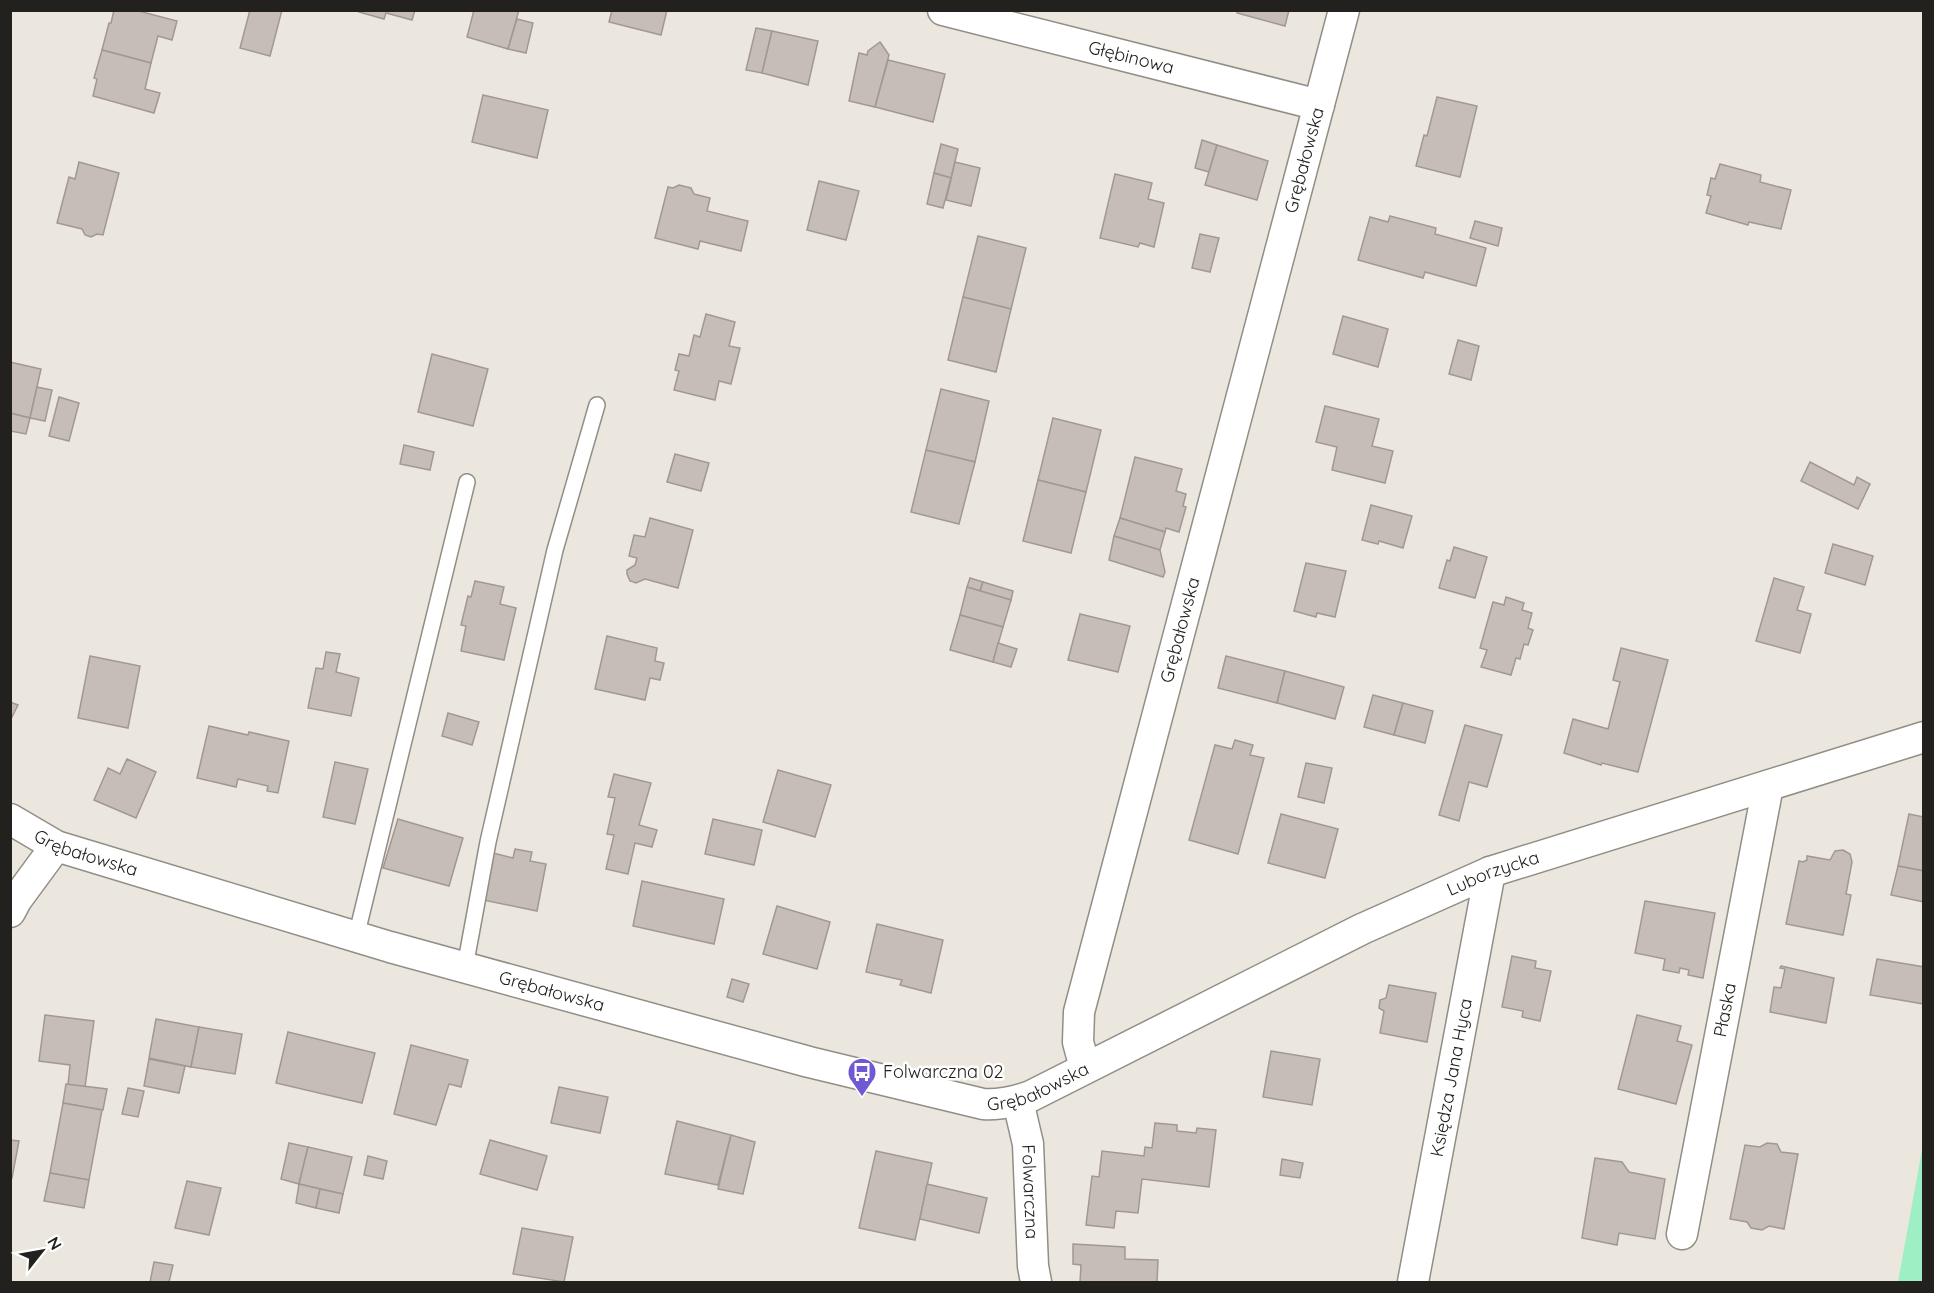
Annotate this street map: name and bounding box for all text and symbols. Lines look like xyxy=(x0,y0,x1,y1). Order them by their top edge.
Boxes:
street label: Głębinowa xyxy=(1086,35,1176,79)
street label: Grębałowska xyxy=(1279,105,1329,215)
street label: Grębałowska xyxy=(1155,575,1205,685)
street label: Grębałowska xyxy=(30,824,141,881)
street label: Luborzycka xyxy=(1443,845,1542,901)
street label: Grębałowska xyxy=(497,965,607,1016)
street label: Płaska xyxy=(1708,981,1741,1039)
street label: Księdza Jana Hyca xyxy=(1425,996,1477,1159)
bus stop icon: Folwarczna 02 xyxy=(846,1056,878,1098)
street label: Grębałowska xyxy=(987,1057,1093,1115)
place label: Folwarczna 02 xyxy=(883,1060,1004,1083)
street label: Folwarczna xyxy=(1017,1144,1044,1240)
north arrow xyxy=(12,1221,72,1281)
text: N xyxy=(43,1233,66,1253)

